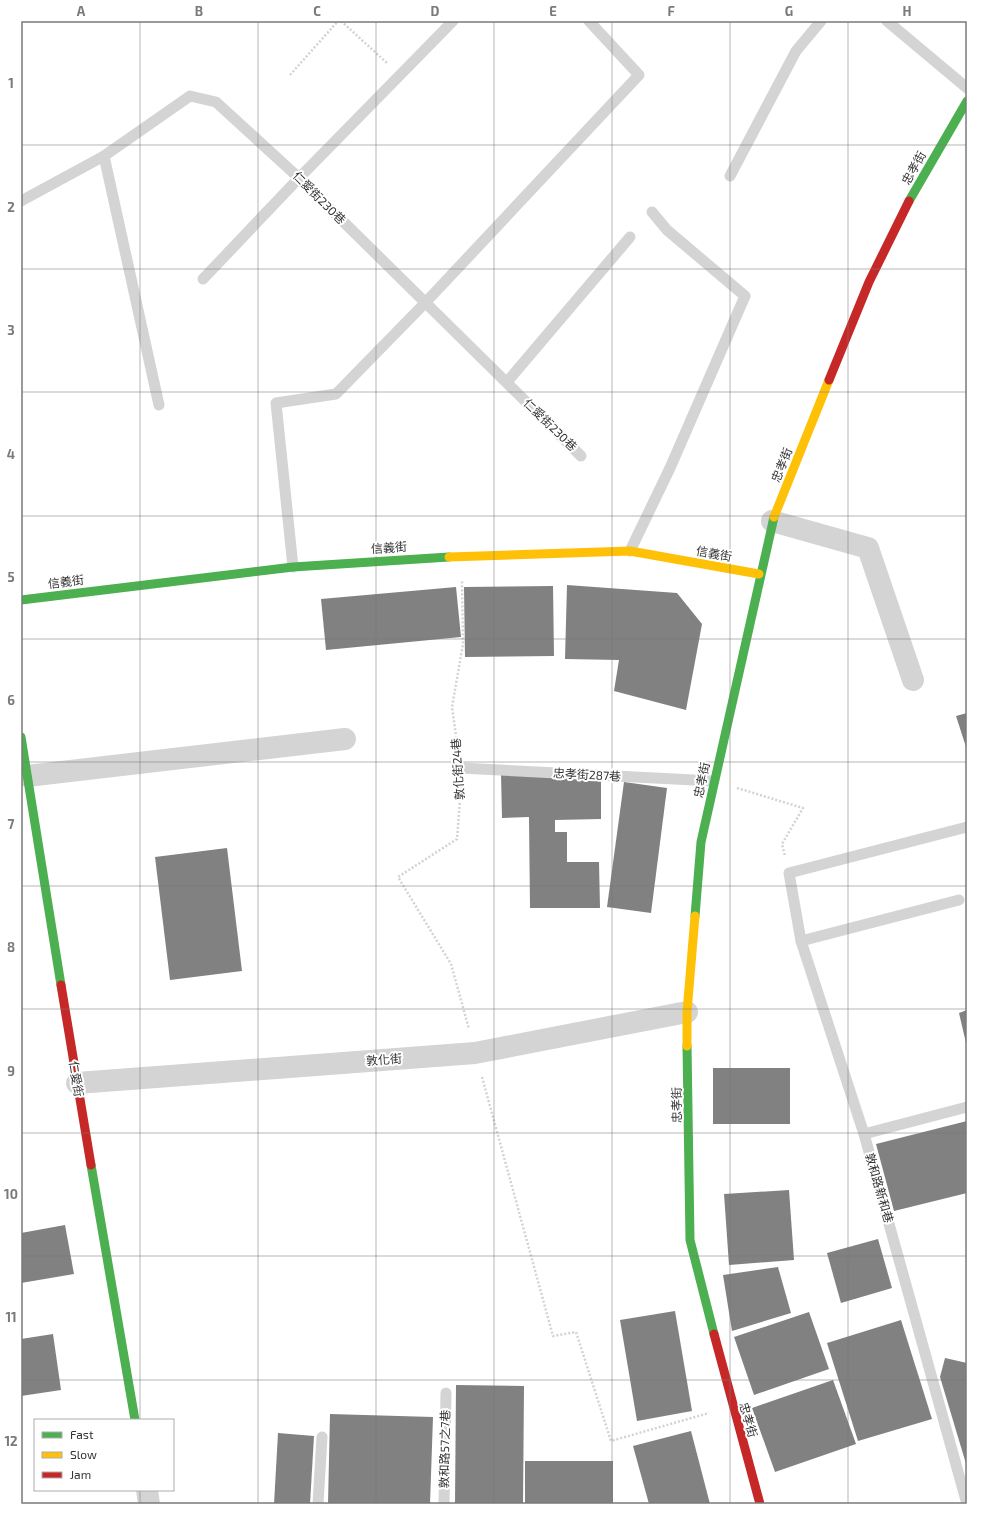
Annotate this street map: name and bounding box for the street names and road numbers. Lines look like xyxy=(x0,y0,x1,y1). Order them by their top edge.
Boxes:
street label: 忠孝街 xyxy=(898,148,928,187)
street label: 仁愛街230巷 xyxy=(290,168,349,227)
street label: 仁愛街230巷 xyxy=(521,395,580,453)
street label: 忠孝街 xyxy=(768,445,794,484)
street label: 信義街 xyxy=(370,539,407,555)
street label: 信義街 xyxy=(695,543,733,563)
street label: 信義街 xyxy=(47,572,85,590)
street label: 敦化街24巷 xyxy=(448,738,466,801)
street label: 忠孝街 xyxy=(690,761,712,799)
street label: 忠孝街287巷 xyxy=(553,765,621,783)
street label: 敦化街 xyxy=(365,1051,402,1067)
street label: 仁愛街 xyxy=(67,1060,87,1098)
street label: 忠孝街 xyxy=(669,1087,683,1123)
street label: 敦和路新和巷 xyxy=(863,1151,897,1224)
street label: 忠孝街 xyxy=(737,1400,761,1439)
street label: 敦和路57之7巷 xyxy=(436,1409,452,1488)

